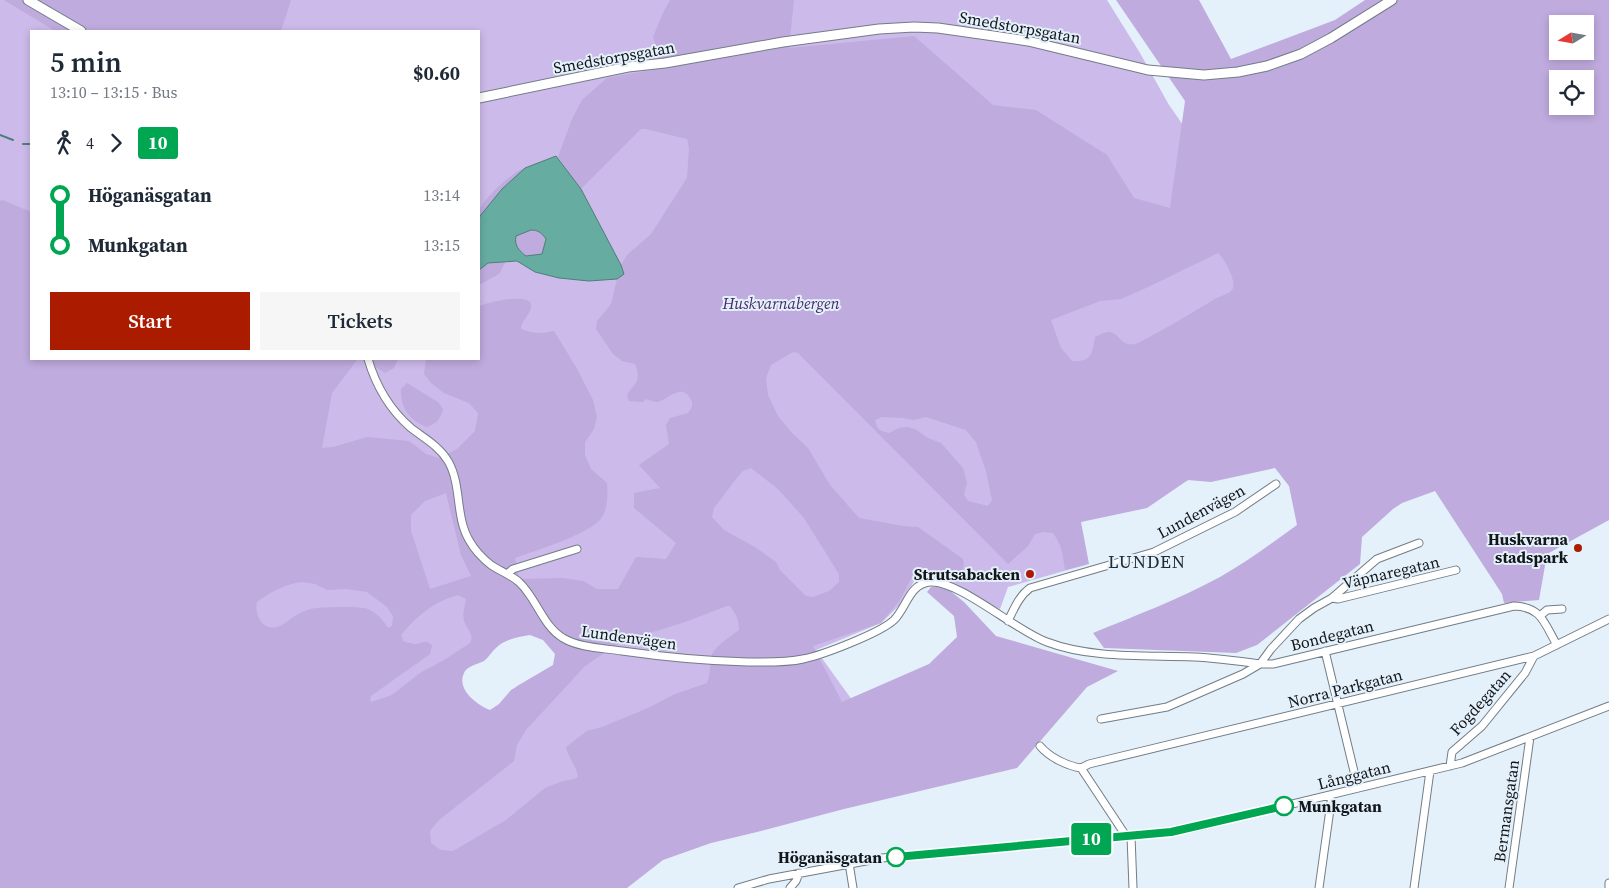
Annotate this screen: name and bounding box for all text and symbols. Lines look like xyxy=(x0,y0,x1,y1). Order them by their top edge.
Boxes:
street label: Smedstorpsgatan xyxy=(958,5,1083,49)
north arrow xyxy=(1549,15,1594,60)
map controls xyxy=(1549,15,1594,115)
street label: Smedstorpsgatan xyxy=(552,35,677,79)
text: 5 min xyxy=(50,43,122,81)
text: $0.60 xyxy=(413,60,460,86)
button: locate xyxy=(1549,70,1594,115)
text: 13:10 – 13:15 · Bus xyxy=(50,81,178,103)
icon: walk xyxy=(50,129,78,157)
icon: forward xyxy=(102,129,130,157)
text: 10 xyxy=(148,130,168,155)
text: 4 xyxy=(86,132,94,154)
text: Höganäsgatan xyxy=(88,182,212,208)
text: 13:14 xyxy=(423,184,460,206)
text: Munkgatan xyxy=(88,232,188,258)
text: 13:15 xyxy=(423,234,460,256)
button: Start xyxy=(50,292,250,350)
button: Tickets xyxy=(260,292,460,350)
park label: Huskvarnabergen xyxy=(721,292,840,314)
street label: Lundenvägen xyxy=(1153,479,1249,543)
place label: Huskvarna stadspark xyxy=(1488,528,1569,568)
marker: Huskvarna stadspark xyxy=(1572,542,1584,554)
district label: LUNDEN xyxy=(1108,549,1186,574)
street label: Väpnaregatan xyxy=(1340,550,1442,594)
place label: Strutsabacken xyxy=(914,563,1020,585)
marker: Strutsabacken xyxy=(1024,568,1036,580)
street label: Bondegatan xyxy=(1288,614,1376,656)
street label: Lundenvägen xyxy=(580,619,679,655)
street label: Norra Parkgatan xyxy=(1285,663,1405,713)
street label: Fogdegatan xyxy=(1444,664,1516,740)
street label: Långgatan xyxy=(1315,755,1393,795)
street label: Bermansgatan xyxy=(1488,758,1524,864)
place label: Munkgatan xyxy=(1298,795,1382,817)
marker: Munkgatan xyxy=(1274,796,1294,816)
line badge: 10 xyxy=(1068,823,1114,855)
text: 10 xyxy=(1081,826,1101,851)
place label: Höganäsgatan xyxy=(778,846,882,868)
marker: Höganäsgatan xyxy=(886,847,906,867)

